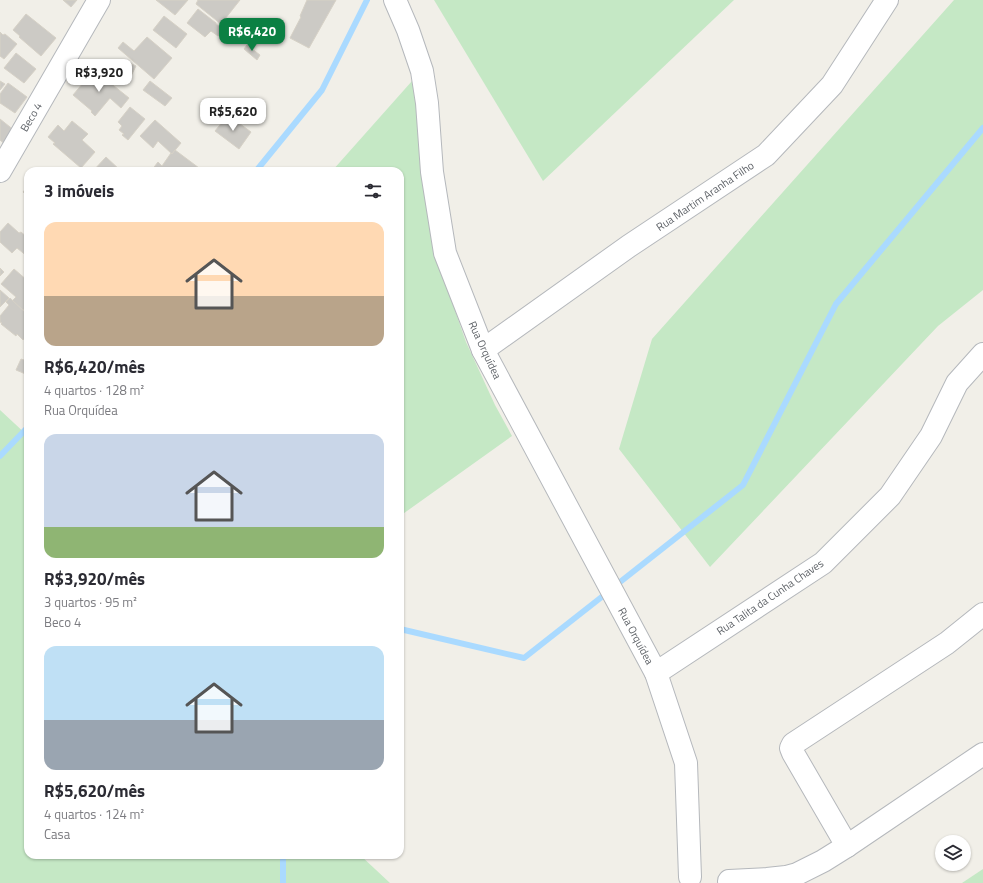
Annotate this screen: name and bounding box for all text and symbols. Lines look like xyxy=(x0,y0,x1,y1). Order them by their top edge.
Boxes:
pin: R$6,420 xyxy=(215,18,289,52)
text: R$6,420 xyxy=(228,21,276,41)
pin: R$3,920 xyxy=(62,59,136,93)
text: R$3,920 xyxy=(75,62,123,82)
pin: R$5,620 xyxy=(196,98,270,132)
street label: Beco 4 xyxy=(16,99,46,135)
text: R$5,620 xyxy=(209,101,257,121)
street label: Rua Martim Aranha Filho xyxy=(653,157,757,235)
text: 3 imóveis xyxy=(44,178,114,204)
icon: filters xyxy=(362,180,384,202)
icon: home xyxy=(178,248,250,320)
street label: Rua Orquídea xyxy=(465,318,506,382)
text: R$6,420/mês xyxy=(44,354,145,380)
text: 4 quartos · 128 m² xyxy=(44,380,144,400)
text: Rua Orquídea xyxy=(44,400,118,420)
icon: home xyxy=(178,460,250,532)
street label: Rua Talita da Cunha Chaves xyxy=(713,555,827,639)
text: R$3,920/mês xyxy=(44,566,145,592)
text: 3 quartos · 95 m² xyxy=(44,592,137,612)
street label: Rua Orquídea xyxy=(614,605,658,668)
text: Beco 4 xyxy=(44,612,81,632)
icon: home xyxy=(178,672,250,744)
text: R$5,620/mês xyxy=(44,778,145,804)
text: 4 quartos · 124 m² xyxy=(44,804,144,824)
text: Casa xyxy=(44,824,70,844)
map controls xyxy=(935,835,971,871)
button: layers xyxy=(935,835,971,871)

